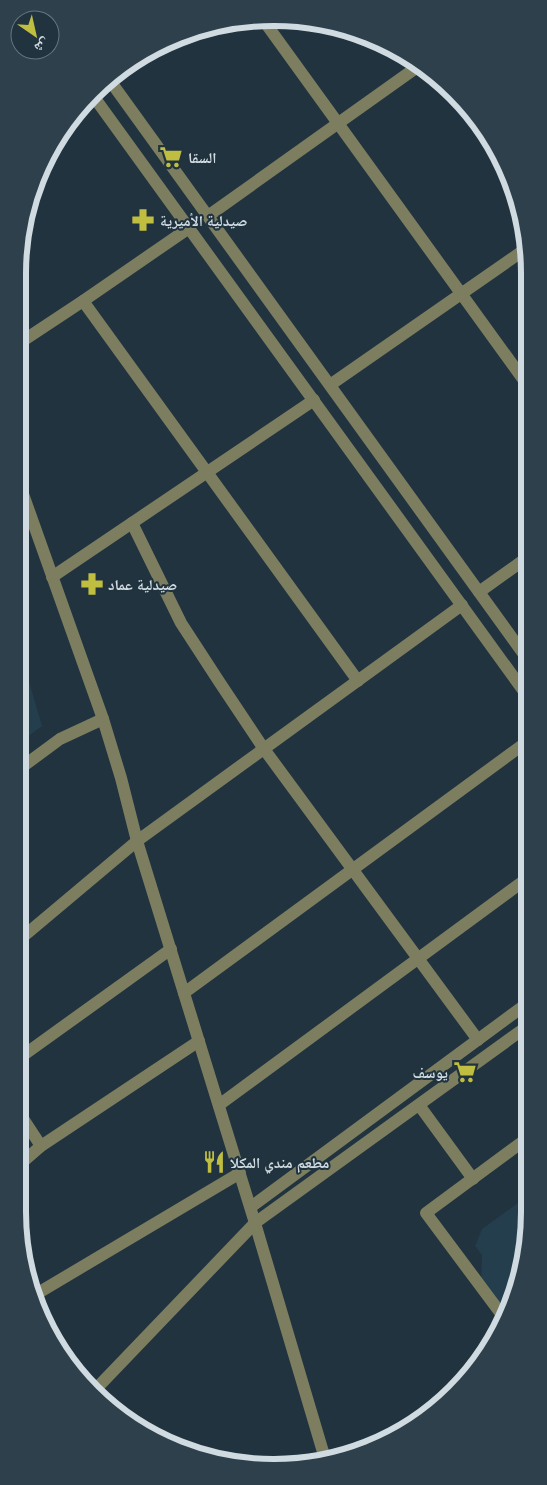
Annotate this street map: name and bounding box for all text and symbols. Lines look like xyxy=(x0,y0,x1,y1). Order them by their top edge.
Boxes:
north arrow xyxy=(10,10,60,60)
text: ش xyxy=(31,34,53,57)
supermarket icon: السقا xyxy=(158,144,184,170)
place label: السقا xyxy=(188,148,216,167)
pharmacy icon: صيدلية الأميرية xyxy=(130,207,156,233)
place label: صيدلية الأميرية xyxy=(160,211,247,230)
pharmacy icon: صيدلية عماد xyxy=(79,571,105,597)
place label: صيدلية عماد xyxy=(108,575,177,594)
supermarket icon: يوسف xyxy=(452,1059,478,1085)
place label: يوسف xyxy=(413,1063,448,1082)
restaurant icon: مطعم مندي المكلا xyxy=(201,1149,227,1175)
place label: مطعم مندي المكلا xyxy=(230,1153,329,1174)

